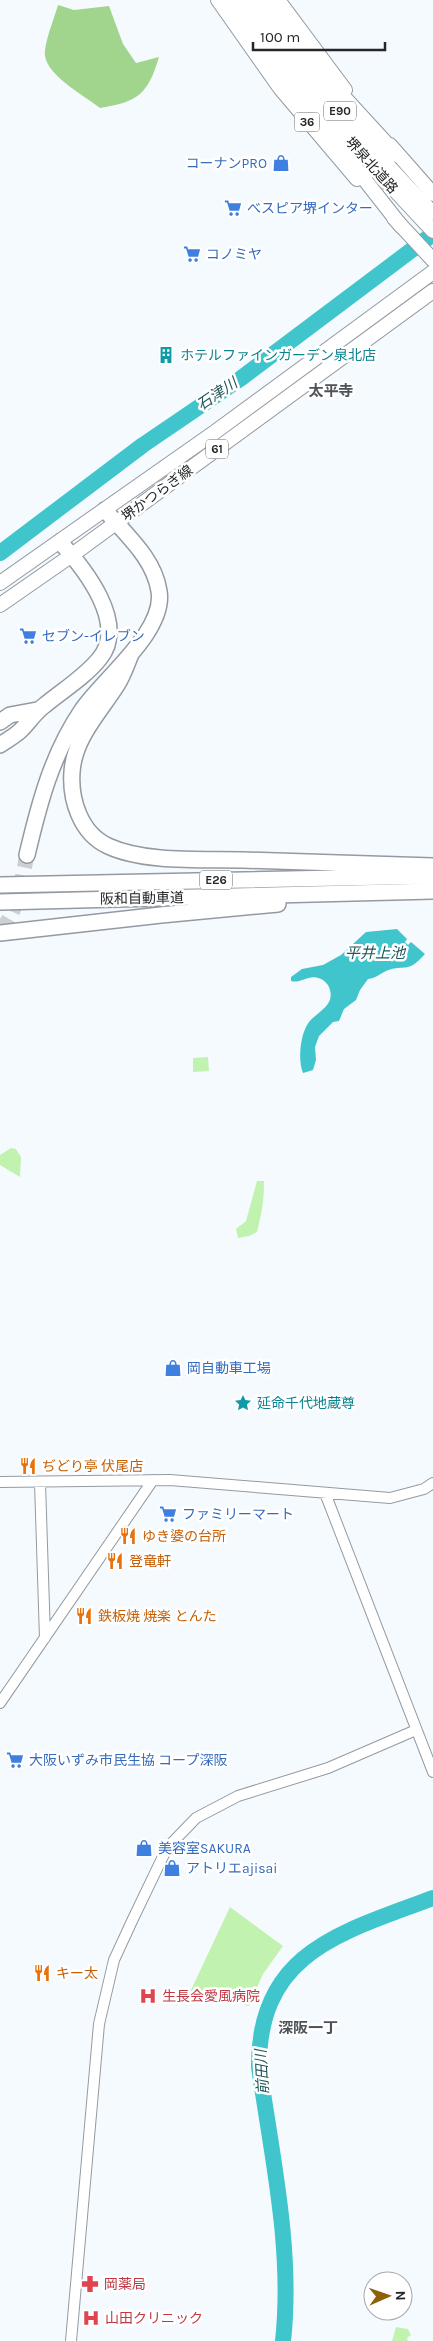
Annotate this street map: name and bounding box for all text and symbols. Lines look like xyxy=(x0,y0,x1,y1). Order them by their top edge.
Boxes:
scale bar xyxy=(253,20,386,52)
text: 100 m xyxy=(260,28,300,46)
road number: E90 xyxy=(324,102,356,120)
road number: 36 xyxy=(294,112,320,132)
street label: 堺泉北道路 xyxy=(342,134,401,197)
shop icon: コーナンPRO xyxy=(271,153,291,173)
place label: コーナンPRO xyxy=(186,155,267,172)
supermarket icon: べスピア堺インター xyxy=(223,198,243,218)
place label: べスピア堺インター xyxy=(247,200,373,217)
supermarket icon: コノミヤ xyxy=(182,244,202,264)
place label: コノミヤ xyxy=(206,246,262,263)
building icon: ホテルファインガーデン泉北店 xyxy=(156,345,176,365)
place label: ホテルファインガーデン泉北店 xyxy=(180,347,376,364)
water label: 石津川 xyxy=(193,373,242,414)
district label: 太平寺 xyxy=(308,382,354,400)
road number: 61 xyxy=(206,439,228,458)
street label: 堺かつらぎ線 xyxy=(118,462,196,525)
supermarket icon: セブン-イレブン xyxy=(18,626,38,646)
place label: セブン-イレブン xyxy=(42,628,145,645)
road number: E26 xyxy=(200,870,232,890)
street label: 阪和自動車道 xyxy=(100,889,184,908)
water label: 平井上池 xyxy=(345,944,407,962)
shop icon: 岡自動車工場 xyxy=(163,1358,183,1378)
place label: 岡自動車工場 xyxy=(187,1360,271,1377)
place icon: 延命千代地蔵尊 xyxy=(233,1393,253,1413)
place label: 延命千代地蔵尊 xyxy=(257,1395,355,1412)
restaurant icon: ぢどり亭 伏尾店 xyxy=(18,1456,38,1476)
place label: ぢどり亭 伏尾店 xyxy=(42,1458,143,1475)
supermarket icon: ファミリーマート xyxy=(158,1504,178,1524)
place label: ファミリーマート xyxy=(182,1506,294,1523)
restaurant icon: ゆき婆の台所 xyxy=(118,1526,138,1546)
place label: ゆき婆の台所 xyxy=(142,1528,226,1545)
restaurant icon: 登竜軒 xyxy=(105,1551,125,1571)
place label: 登竜軒 xyxy=(129,1553,171,1570)
restaurant icon: 鉄板焼 焼楽 とんた xyxy=(74,1606,94,1626)
place label: 鉄板焼 焼楽 とんた xyxy=(98,1608,217,1625)
supermarket icon: 大阪いずみ市民生協 コープ深阪 xyxy=(5,1750,25,1770)
place label: 大阪いずみ市民生協 コープ深阪 xyxy=(29,1752,227,1769)
shop icon: 美容室SAKURA xyxy=(134,1838,154,1858)
place label: 美容室SAKURA xyxy=(158,1840,251,1857)
shop icon: アトリエajisai xyxy=(162,1858,182,1878)
place label: アトリエajisai xyxy=(186,1860,278,1877)
restaurant icon: キー太 xyxy=(32,1963,52,1983)
place label: キー太 xyxy=(56,1965,98,1982)
hospital icon: 生長会愛風病院 xyxy=(138,1986,158,2006)
place label: 生長会愛風病院 xyxy=(162,1988,260,2005)
district label: 深阪一丁 xyxy=(278,2019,338,2037)
water label: 前田川 xyxy=(252,2047,272,2095)
north arrow xyxy=(363,2271,413,2321)
pharmacy icon: 岡薬局 xyxy=(80,2274,100,2294)
place label: 岡薬局 xyxy=(104,2276,146,2293)
text: N xyxy=(392,2290,409,2301)
hospital icon: 山田クリニック xyxy=(81,2308,101,2328)
place label: 山田クリニック xyxy=(105,2310,203,2327)

